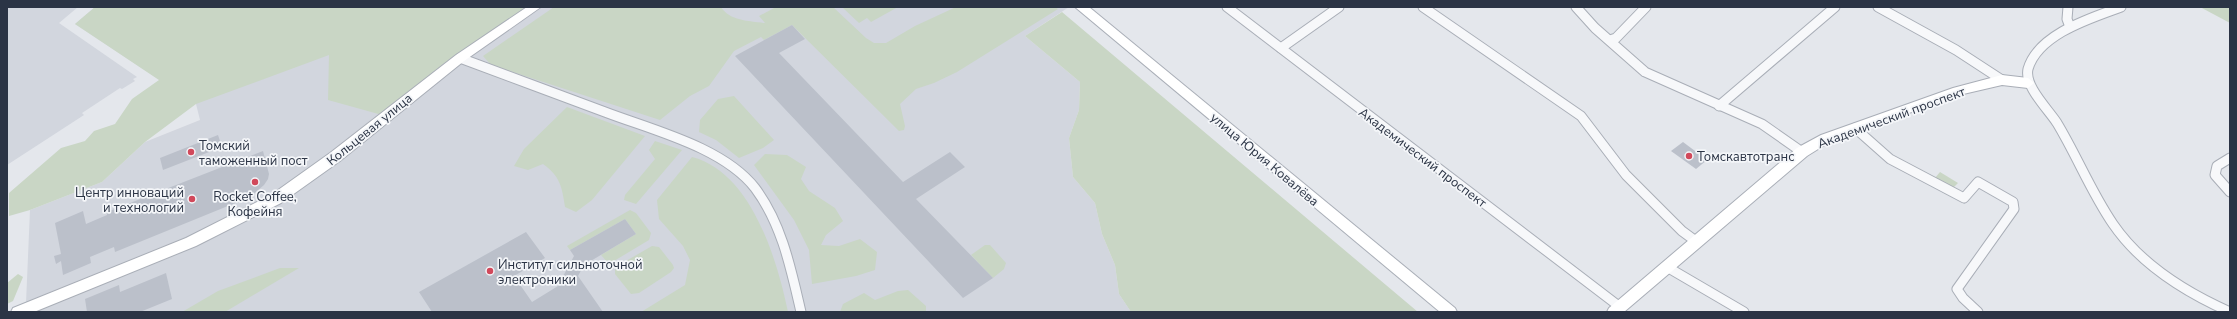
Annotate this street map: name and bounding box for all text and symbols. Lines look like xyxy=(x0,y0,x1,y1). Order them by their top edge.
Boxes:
street label: Академический проспект xyxy=(1815,83,1968,153)
street label: Кольцевая улица xyxy=(323,90,416,170)
street label: Академический проспект xyxy=(1355,104,1490,212)
street label: улица Юрия Ковалёва xyxy=(1206,109,1323,211)
place label: Томский таможенный пост xyxy=(199,137,308,170)
marker: Томский таможенный пост xyxy=(186,147,196,157)
place label: Томскавтотранс xyxy=(1697,148,1794,166)
marker: Томскавтотранс xyxy=(1684,151,1694,161)
marker: Rocket Coffee, Кофейня xyxy=(250,177,260,187)
place label: Центр инноваций и технологий xyxy=(75,184,184,217)
place label: Rocket Coffee, Кофейня xyxy=(213,188,297,221)
marker: Центр инноваций и технологий xyxy=(187,194,197,204)
place label: Институт сильноточной электроники xyxy=(498,256,643,289)
marker: Институт сильноточной электроники xyxy=(485,266,495,276)

